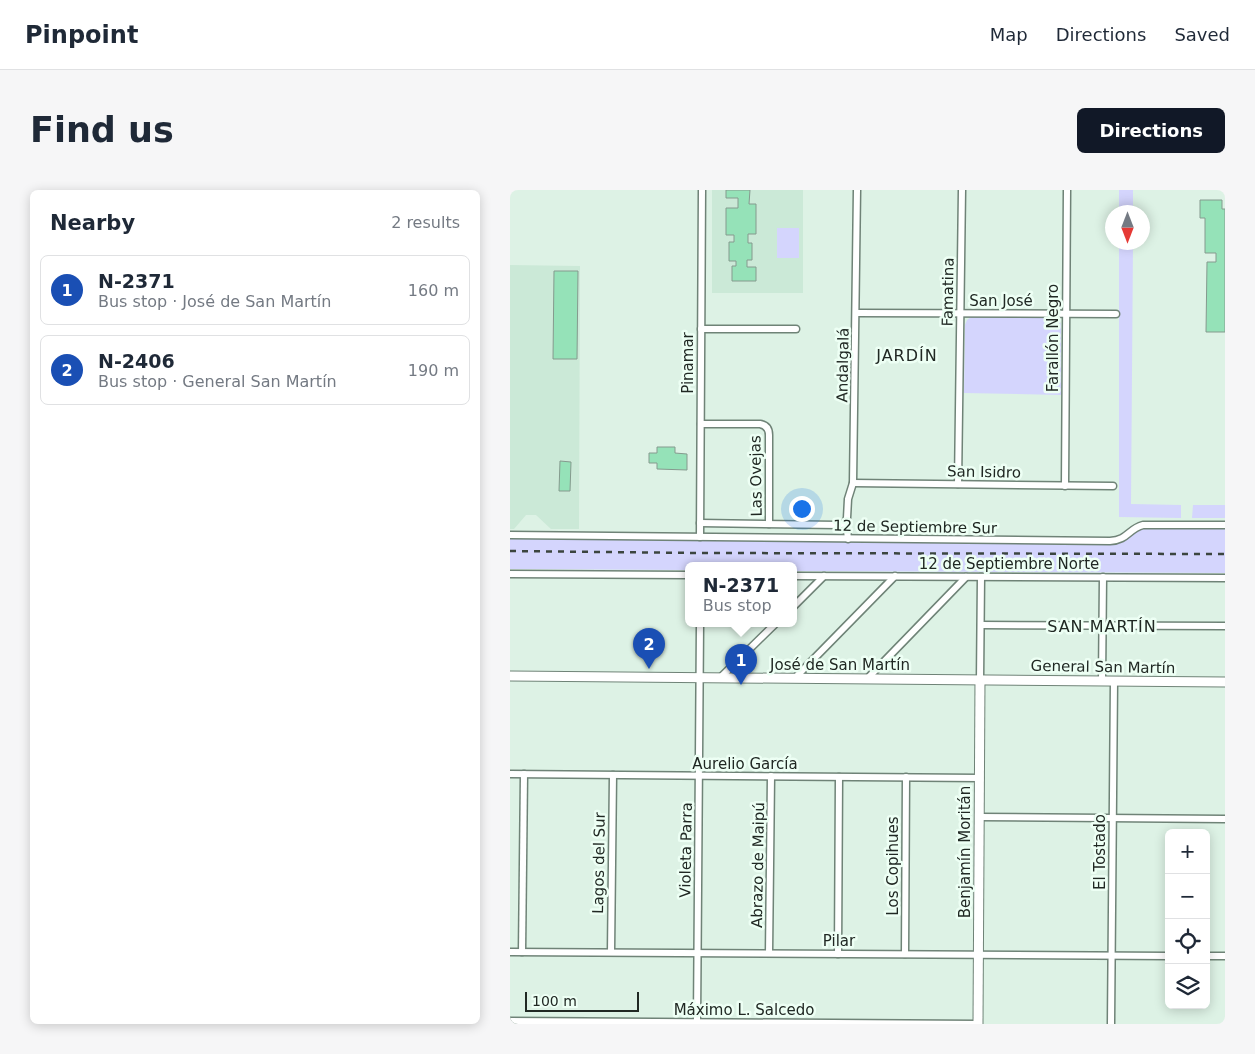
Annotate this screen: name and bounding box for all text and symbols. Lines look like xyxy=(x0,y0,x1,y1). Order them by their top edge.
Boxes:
text: Pinpoint xyxy=(25,21,138,49)
text: Map xyxy=(990,24,1028,45)
text: Directions xyxy=(1056,24,1146,45)
text: Saved xyxy=(1174,24,1230,45)
button: Directions xyxy=(1077,108,1225,153)
text: Find us xyxy=(30,110,174,150)
north arrow xyxy=(1105,205,1150,250)
text: Nearby xyxy=(50,211,135,235)
text: 2 results xyxy=(391,213,460,232)
street label: Famatina xyxy=(938,257,958,327)
text: N-2371 xyxy=(98,270,175,292)
text: 1 xyxy=(61,281,73,300)
text: 160 m xyxy=(408,281,459,300)
street label: Farallón Negro xyxy=(1044,284,1062,392)
text: Bus stop · José de San Martín xyxy=(98,292,331,311)
street label: San José xyxy=(969,292,1033,310)
street label: Andalgalá xyxy=(833,327,853,403)
street label: Pinamar xyxy=(679,331,697,394)
district label: JARDÍN xyxy=(875,346,938,365)
text: N-2406 xyxy=(98,350,175,372)
text: 2 xyxy=(61,361,73,380)
text: 190 m xyxy=(408,361,459,380)
text: Bus stop · General San Martín xyxy=(98,372,337,391)
street label: Las Ovejas xyxy=(746,435,766,517)
street label: San Isidro xyxy=(947,462,1021,482)
your location xyxy=(789,496,815,522)
street label: 12 de Septiembre Sur xyxy=(833,517,998,537)
street label: 12 de Septiembre Norte xyxy=(919,555,1099,573)
popup xyxy=(685,562,797,627)
text: N-2371 xyxy=(703,574,779,596)
text: Bus stop xyxy=(703,596,772,615)
district label: SAN MARTÍN xyxy=(1047,617,1157,636)
pin: 2 xyxy=(633,628,665,669)
pin: 1 xyxy=(725,644,757,685)
street label: José de San Martín xyxy=(769,656,910,674)
street label: General San Martín xyxy=(1030,657,1176,677)
street label: Aurelio García xyxy=(692,755,798,773)
street label: Benjamín Moritán xyxy=(956,786,974,918)
street label: Violeta Parra xyxy=(676,802,696,898)
street label: Abrazo de Maipú xyxy=(748,802,768,928)
street label: Lagos del Sur xyxy=(589,811,609,914)
street label: El Tostado xyxy=(1091,814,1109,890)
street label: Los Copihues xyxy=(884,816,902,916)
map controls xyxy=(1165,829,1210,1009)
button: + xyxy=(1165,829,1210,874)
button: − xyxy=(1165,874,1210,919)
button: locate xyxy=(1165,919,1210,964)
street label: Pilar xyxy=(823,932,856,950)
button: layers xyxy=(1165,964,1210,1009)
scale bar xyxy=(525,989,639,1012)
text: 100 m xyxy=(532,993,577,1009)
street label: Máximo L. Salcedo xyxy=(674,1001,814,1019)

